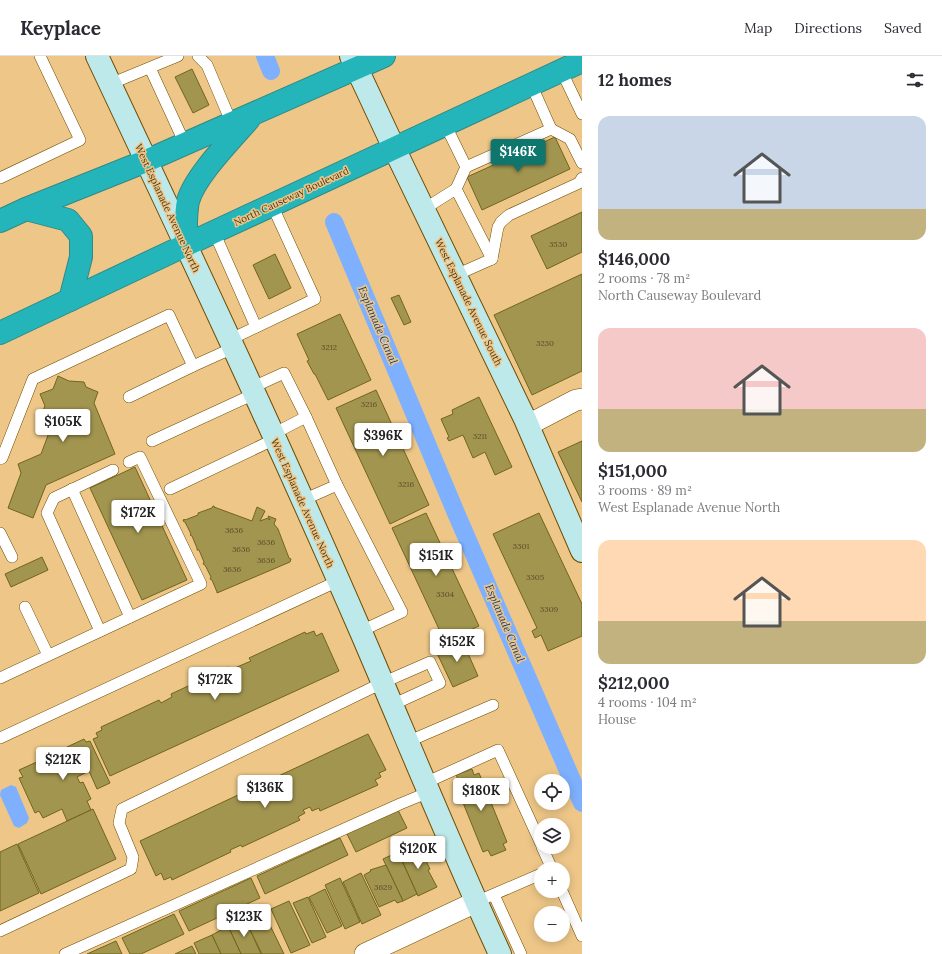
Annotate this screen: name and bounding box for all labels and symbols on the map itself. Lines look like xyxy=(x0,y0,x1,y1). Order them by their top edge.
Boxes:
pin: $146K xyxy=(490,139,546,173)
street label: West Esplanade Avenue North xyxy=(132,142,203,275)
street label: North Causeway Boulevard xyxy=(232,164,351,229)
street label: West Esplanade Avenue South xyxy=(432,236,505,368)
house number: 3530 xyxy=(549,239,567,249)
water label: Esplanade Canal xyxy=(355,284,401,366)
house number: 3230 xyxy=(536,338,554,348)
house number: 3212 xyxy=(321,342,337,352)
house number: 3216 xyxy=(361,399,378,409)
pin: $105K xyxy=(35,409,91,443)
pin: $396K xyxy=(355,423,411,457)
house number: 3211 xyxy=(473,431,487,441)
street label: West Esplanade Avenue North xyxy=(268,436,337,570)
house number: 3216 xyxy=(398,479,415,489)
pin: $172K xyxy=(110,500,166,534)
house number: 3636 xyxy=(225,525,243,535)
house number: 3636 xyxy=(257,537,275,547)
house number: 3301 xyxy=(513,541,529,551)
pin: $151K xyxy=(408,543,464,577)
house number: 3636 xyxy=(232,544,250,554)
house number: 3636 xyxy=(257,555,275,565)
house number: 3636 xyxy=(223,564,241,574)
house number: 3305 xyxy=(526,572,544,582)
water label: Esplanade Canal xyxy=(482,582,528,664)
house number: 3304 xyxy=(436,589,455,599)
house number: 3309 xyxy=(540,604,559,614)
pin: $152K xyxy=(429,629,485,663)
pin: $172K xyxy=(187,667,243,701)
pin: $212K xyxy=(35,747,91,781)
pin: $136K xyxy=(237,775,293,809)
pin: $180K xyxy=(453,778,509,812)
pin: $120K xyxy=(390,836,446,870)
house number: 3629 xyxy=(374,882,392,892)
pin: $123K xyxy=(216,904,272,938)

